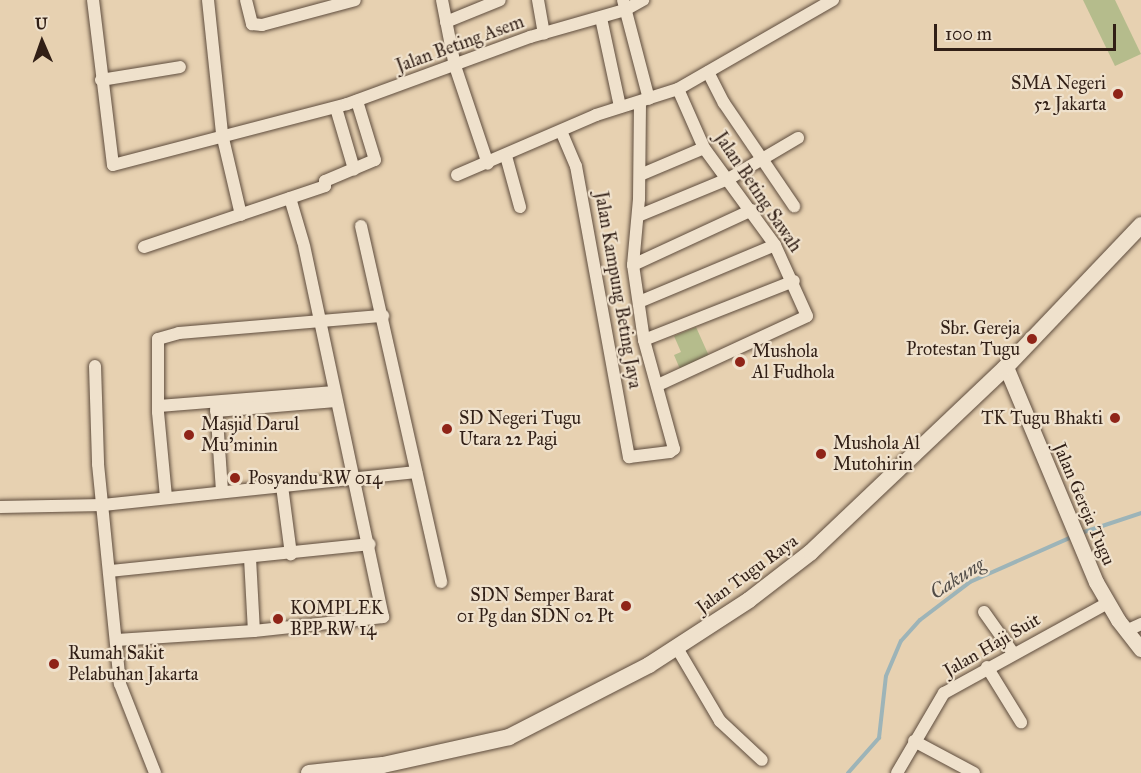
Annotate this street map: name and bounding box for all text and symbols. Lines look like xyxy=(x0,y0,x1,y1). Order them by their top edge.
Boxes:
street label: Jalan Beting Asem xyxy=(393,11,527,77)
north arrow xyxy=(12,12,72,72)
scale bar xyxy=(937,12,1118,50)
text: U xyxy=(35,14,48,33)
text: 100 m xyxy=(945,23,992,45)
place label: SMA Negeri 52 Jakarta xyxy=(1011,73,1106,116)
marker: SMA Negeri 52 Jakarta xyxy=(1111,87,1125,101)
street label: Jalan Beting Sawah xyxy=(710,128,806,256)
street label: Jalan Kampung Beting Jaya xyxy=(590,190,646,390)
place label: Sbr. Gereja Protestan Tugu xyxy=(906,318,1020,360)
marker: Sbr. Gereja Protestan Tugu xyxy=(1025,332,1039,346)
place label: Mushola Al Fudhola xyxy=(752,341,835,384)
marker: Mushola Al Fudhola xyxy=(733,355,747,369)
place label: TK Tugu Bhakti xyxy=(981,407,1103,429)
place label: SD Negeri Tugu Utara 22 Pagi xyxy=(459,408,581,450)
marker: TK Tugu Bhakti xyxy=(1108,411,1122,425)
place label: Masjid Darul Mu'minin xyxy=(201,414,299,456)
marker: SD Negeri Tugu Utara 22 Pagi xyxy=(440,422,454,436)
marker: Masjid Darul Mu'minin xyxy=(182,428,196,442)
place label: Mushola Al Mutohirin xyxy=(833,433,920,476)
street label: Jalan Gereja Tugu xyxy=(1048,439,1120,569)
marker: Mushola Al Mutohirin xyxy=(814,447,828,461)
place label: Posyandu RW 014 xyxy=(248,467,382,489)
marker: Posyandu RW 014 xyxy=(226,469,244,487)
street label: Jalan Tugu Raya xyxy=(692,530,802,618)
water label: Cakung xyxy=(925,552,989,604)
place label: SDN Semper Barat 01 Pg dan SDN 02 Pt xyxy=(457,585,614,628)
place label: KOMPLEK BPP RW 14 xyxy=(290,598,384,640)
marker: SDN Semper Barat 01 Pg dan SDN 02 Pt xyxy=(619,599,633,613)
street label: Jalan Haji Suit xyxy=(940,609,1044,681)
marker: KOMPLEK BPP RW 14 xyxy=(271,612,285,626)
place label: Rumah Sakit Pelabuhan Jakarta xyxy=(68,643,198,686)
marker: Rumah Sakit Pelabuhan Jakarta xyxy=(45,655,63,673)

